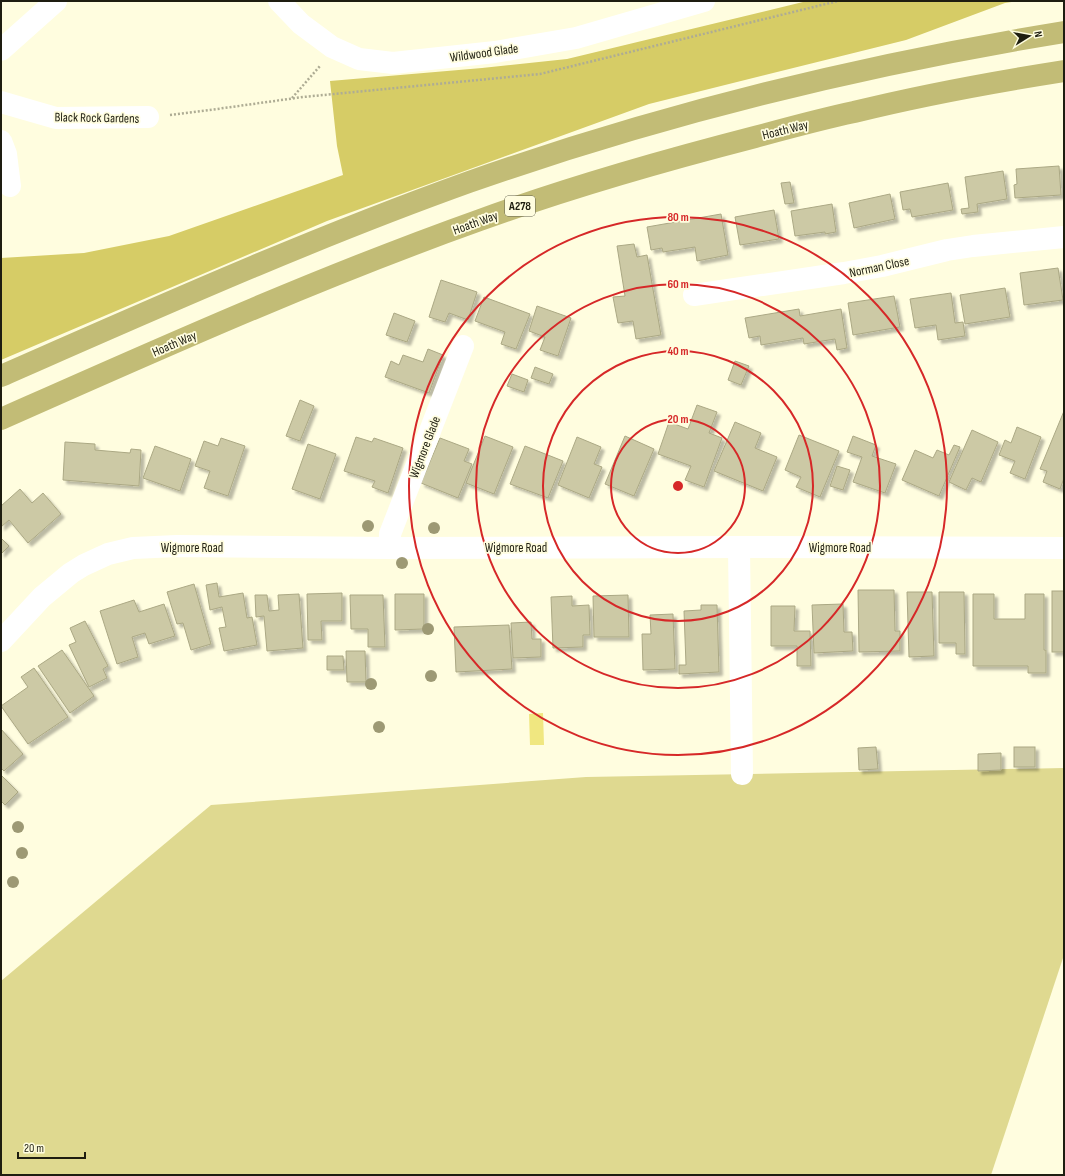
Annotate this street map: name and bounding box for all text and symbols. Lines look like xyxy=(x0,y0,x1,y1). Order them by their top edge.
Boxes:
north arrow xyxy=(1009,16,1049,56)
text: N xyxy=(1031,30,1045,38)
street label: Wildwood Glade xyxy=(449,40,519,66)
street label: Black Rock Gardens xyxy=(54,109,140,127)
street label: Hoath Way xyxy=(761,117,810,143)
road number: A278 xyxy=(505,196,535,216)
street label: Hoath Way xyxy=(451,207,500,238)
text: 80 m xyxy=(667,210,689,225)
street label: Norman Close xyxy=(848,253,911,281)
text: 60 m xyxy=(667,277,689,292)
street label: Hoath Way xyxy=(150,327,199,360)
text: 40 m xyxy=(667,344,689,359)
text: 20 m xyxy=(668,412,688,427)
street label: Wigmore Glade xyxy=(406,414,444,481)
centre of rings xyxy=(671,479,685,493)
street label: Wigmore Road xyxy=(161,540,223,556)
street label: Wigmore Road xyxy=(485,540,547,556)
street label: Wigmore Road xyxy=(809,540,871,556)
scale bar xyxy=(18,1134,85,1160)
text: 20 m xyxy=(24,1141,44,1156)

